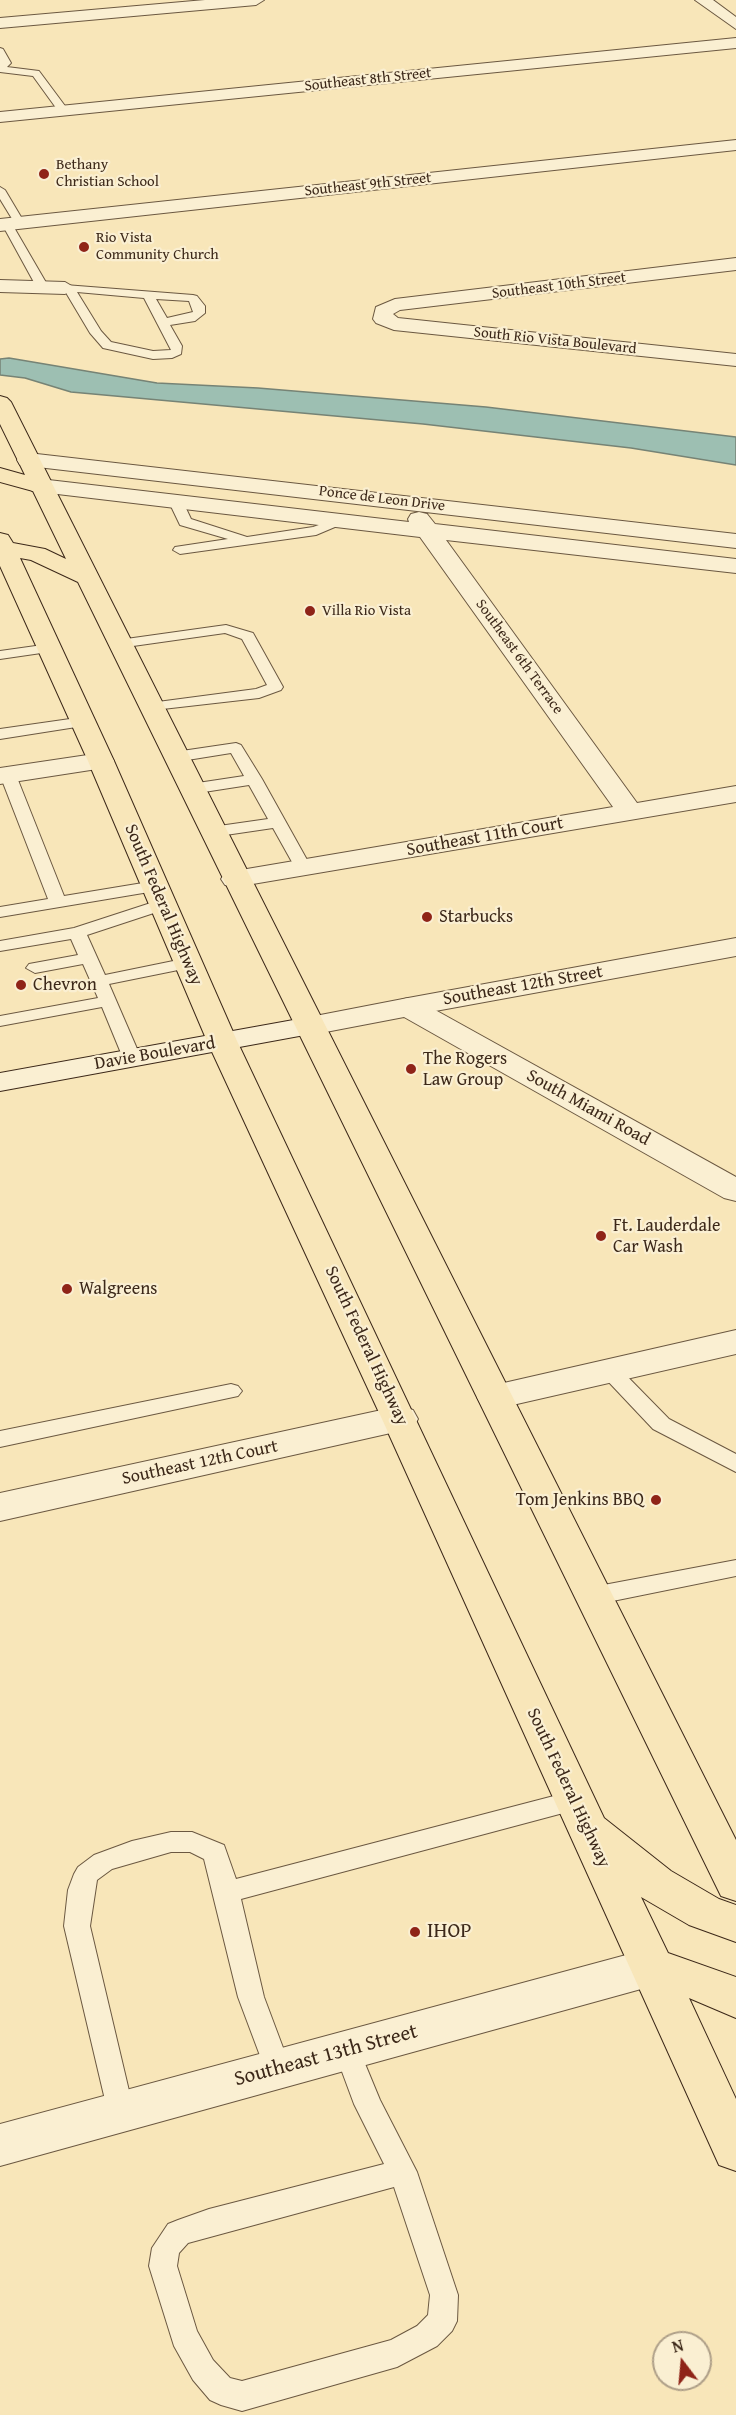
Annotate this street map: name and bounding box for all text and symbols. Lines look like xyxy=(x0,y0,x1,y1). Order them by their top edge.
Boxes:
street label: Southeast 8th Street xyxy=(304,64,432,96)
place label: Bethany Christian School xyxy=(56,156,159,191)
marker: Bethany Christian School xyxy=(37,167,51,181)
street label: Southeast 9th Street xyxy=(304,169,432,201)
place label: Rio Vista Community Church xyxy=(96,229,219,264)
marker: Rio Vista Community Church xyxy=(77,240,91,254)
street label: Southeast 10th Street xyxy=(491,269,627,303)
street label: South Rio Vista Boulevard xyxy=(473,324,637,358)
street label: Ponce de Leon Drive xyxy=(318,482,446,516)
street label: Southeast 6th Terrace xyxy=(471,596,567,718)
place label: Villa Rio Vista xyxy=(322,602,411,620)
marker: Villa Rio Vista xyxy=(303,604,317,618)
street label: Southeast 11th Court xyxy=(405,813,565,861)
street label: South Federal Highway xyxy=(119,821,207,989)
place label: Starbucks xyxy=(439,906,513,928)
marker: Starbucks xyxy=(420,910,434,924)
street label: Southeast 12th Street xyxy=(441,961,605,1011)
place label: Chevron xyxy=(33,974,97,996)
marker: Chevron xyxy=(14,978,28,992)
street label: Davie Boulevard xyxy=(93,1033,217,1075)
place label: The Rogers Law Group xyxy=(423,1048,507,1090)
marker: The Rogers Law Group xyxy=(404,1062,418,1076)
street label: South Miami Road xyxy=(522,1065,654,1151)
place label: Ft. Lauderdale Car Wash xyxy=(613,1215,720,1258)
marker: Ft. Lauderdale Car Wash xyxy=(594,1229,608,1243)
street label: South Federal Highway xyxy=(320,1263,412,1429)
place label: Walgreens xyxy=(79,1278,157,1300)
marker: Walgreens xyxy=(60,1282,74,1296)
street label: Southeast 12th Court xyxy=(120,1436,280,1490)
place label: Tom Jenkins BBQ xyxy=(516,1489,644,1511)
marker: Tom Jenkins BBQ xyxy=(649,1493,663,1507)
street label: South Federal Highway xyxy=(522,1705,614,1871)
place label: IHOP xyxy=(427,1919,471,1945)
marker: IHOP xyxy=(408,1925,422,1939)
street label: Southeast 13th Street xyxy=(232,2019,420,2093)
north arrow xyxy=(652,2331,712,2391)
text: N xyxy=(669,2333,686,2359)

